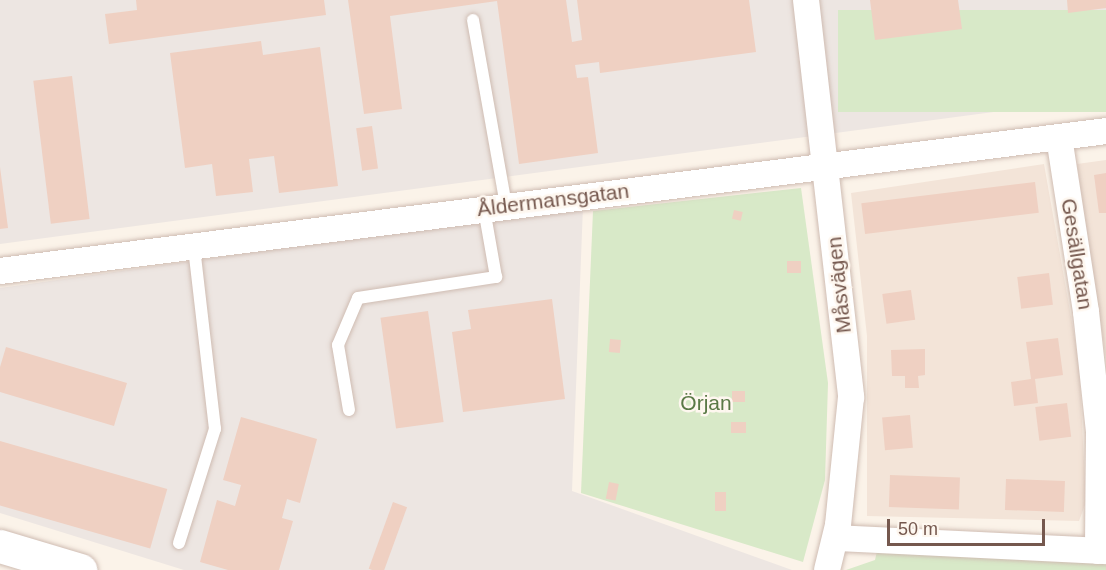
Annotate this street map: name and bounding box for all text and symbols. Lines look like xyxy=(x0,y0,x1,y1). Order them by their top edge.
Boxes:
street label: Åldermansgatan xyxy=(476,178,630,222)
street label: Gesällgatan xyxy=(1056,197,1098,311)
street label: Måsvägen xyxy=(821,236,857,334)
park label: Örjan xyxy=(680,390,732,416)
scale bar xyxy=(890,507,1048,545)
text: 50 m xyxy=(898,519,938,539)

